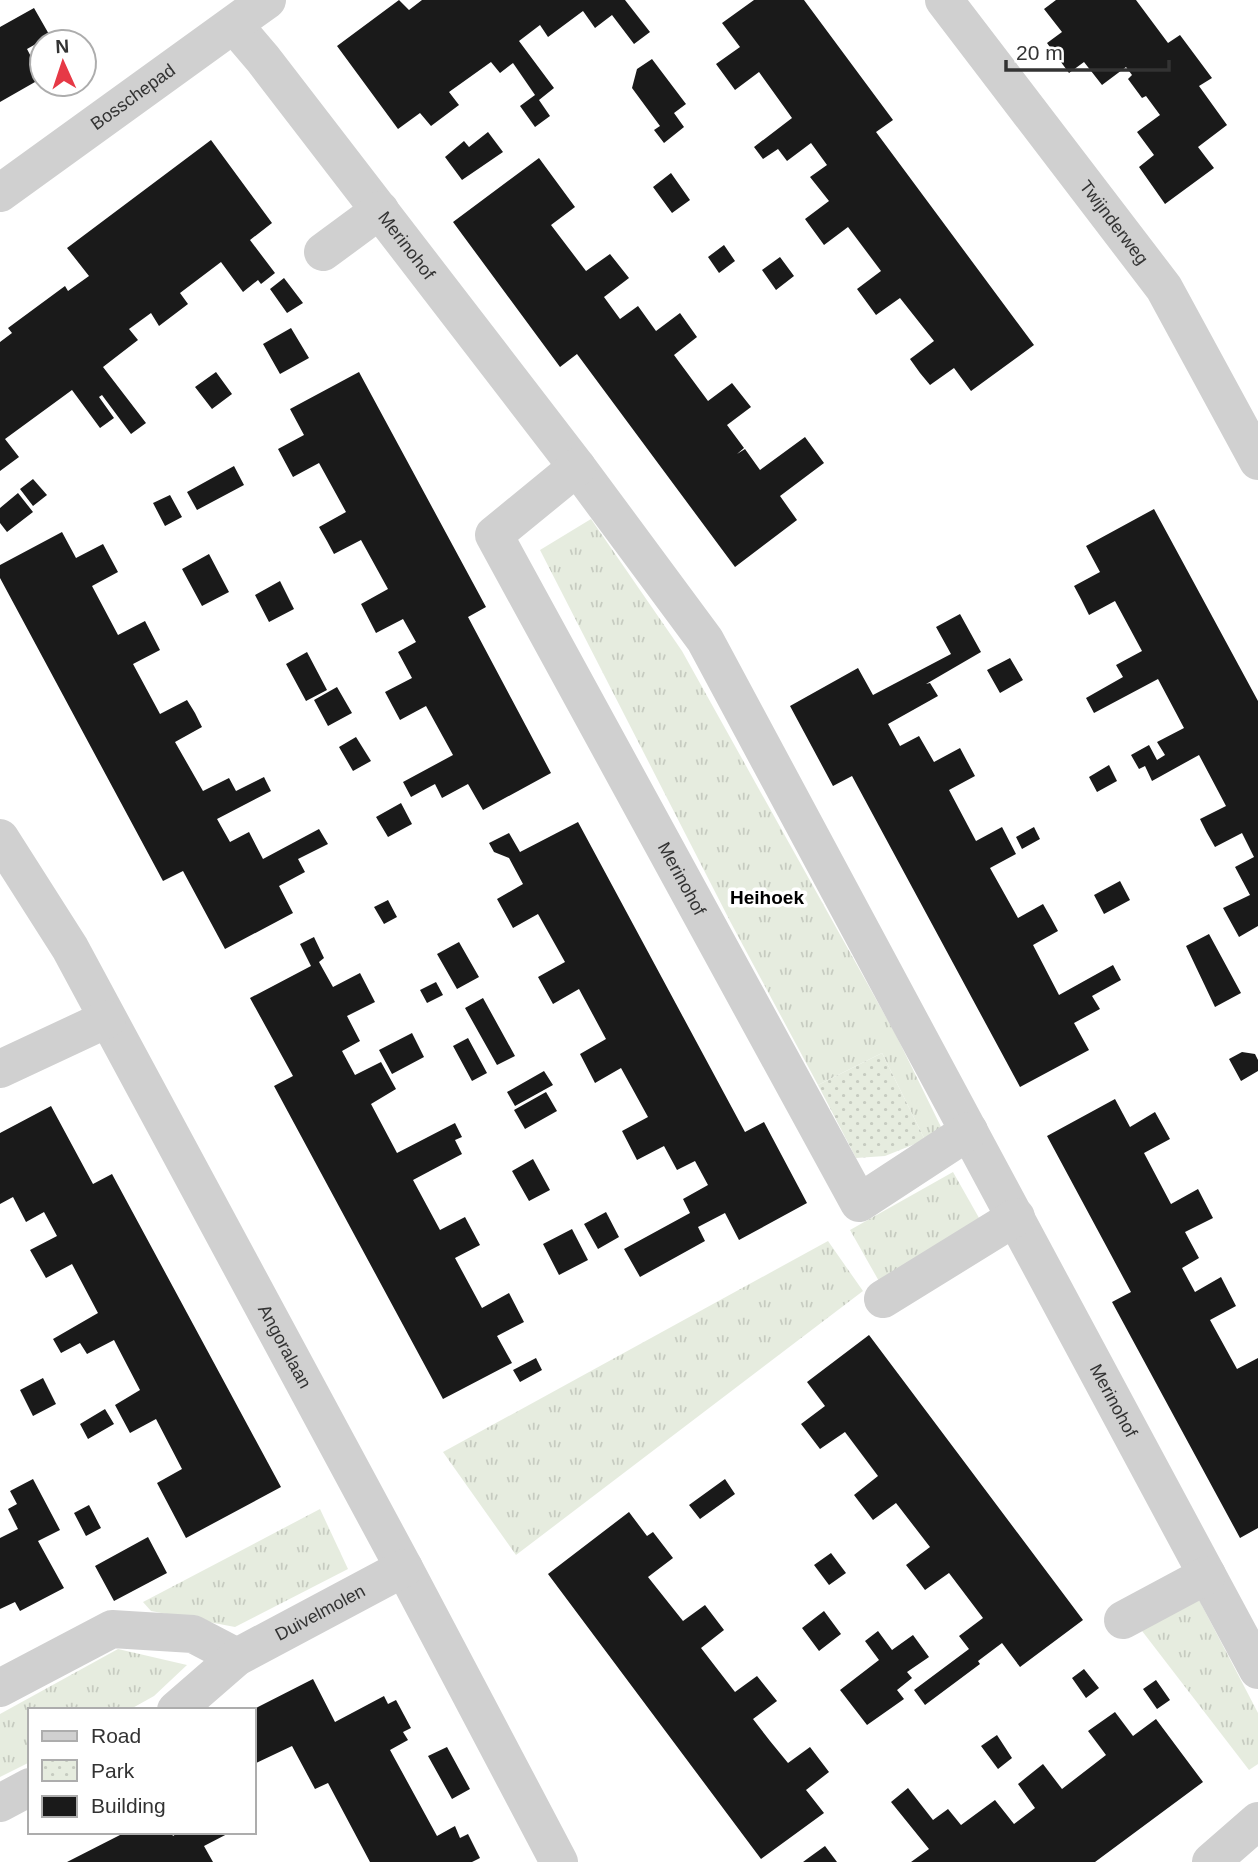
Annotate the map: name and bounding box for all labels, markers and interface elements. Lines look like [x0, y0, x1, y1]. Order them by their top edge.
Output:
north arrow [28, 28, 98, 98]
scale bar [1006, 28, 1169, 72]
text: N [55, 36, 70, 57]
text: 20 m [1016, 41, 1063, 64]
street label: Bosschepad [87, 60, 179, 134]
street label: Twijnderweg [1076, 177, 1152, 268]
street label: Merinohof [374, 208, 439, 284]
street label: Merinohof [654, 839, 710, 920]
district label: Heihoek [730, 887, 804, 908]
street label: Angoralaan [254, 1301, 315, 1392]
street label: Merinohof [1086, 1361, 1142, 1441]
street label: Duivelmolen [272, 1581, 369, 1645]
legend [28, 1708, 256, 1834]
text: Road [91, 1724, 141, 1747]
text: Park [91, 1759, 135, 1782]
text: Building [91, 1794, 166, 1817]

